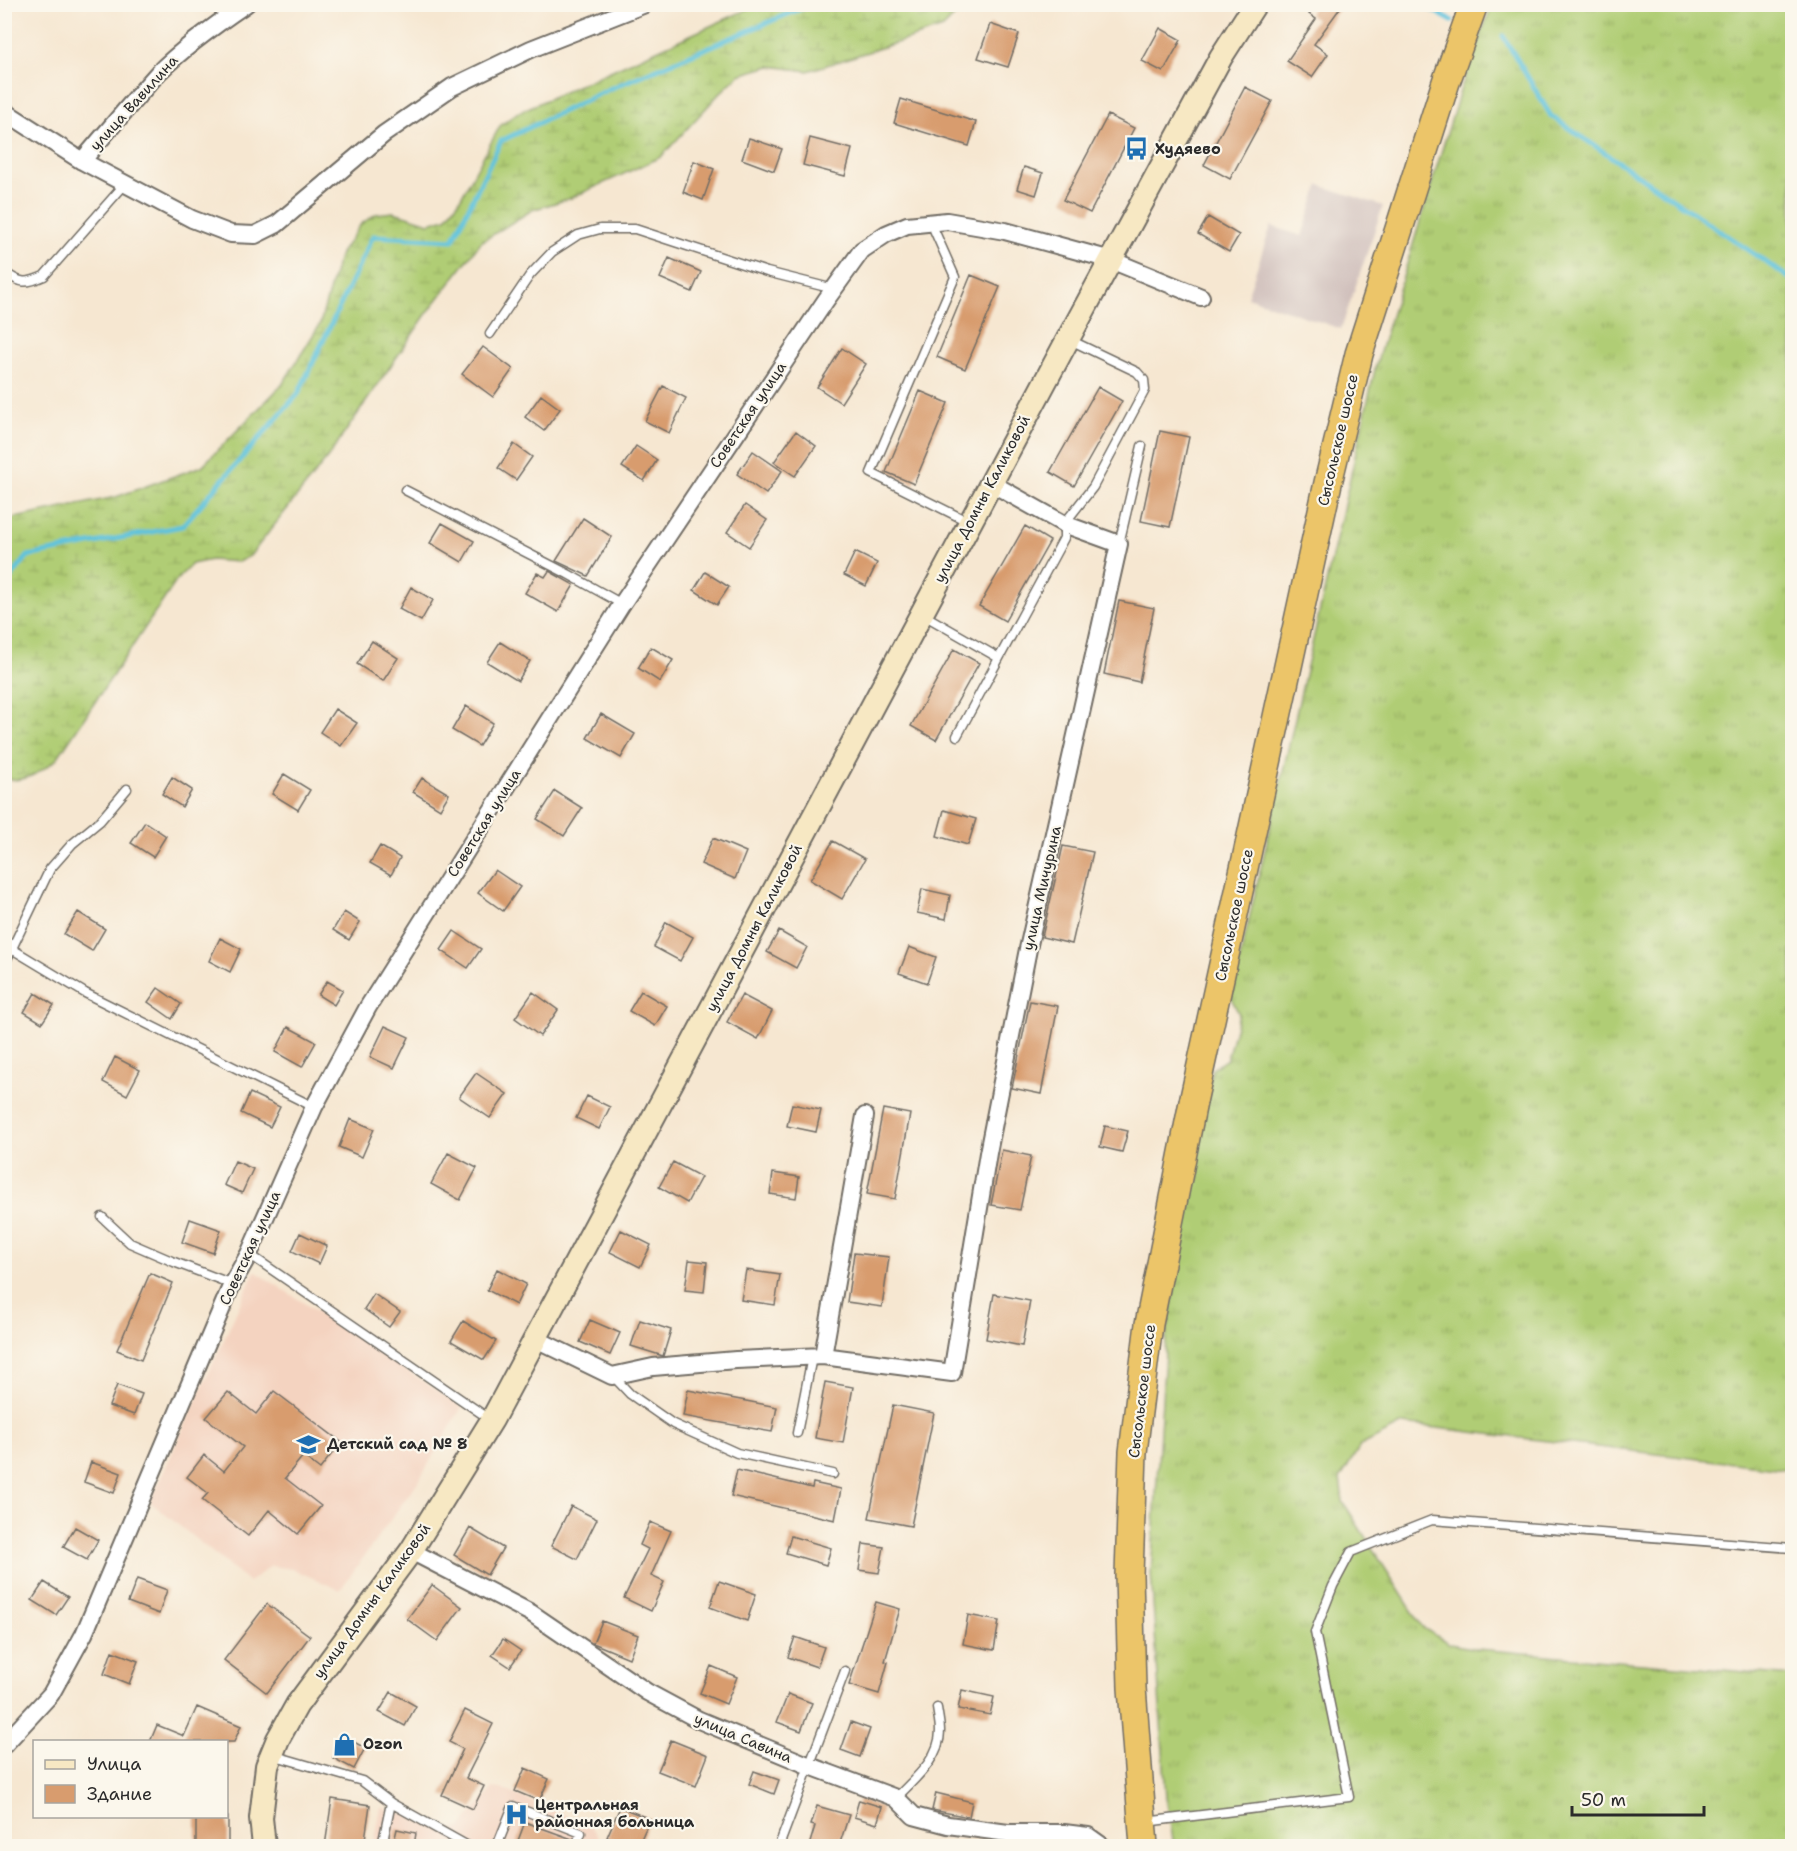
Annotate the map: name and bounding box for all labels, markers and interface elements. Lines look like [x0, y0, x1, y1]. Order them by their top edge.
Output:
street label: улица Вавилина [86, 50, 183, 155]
bus stop icon: Худяево [1124, 136, 1150, 162]
place label: Худяево [1155, 139, 1221, 159]
street label: Советская улица [705, 357, 791, 472]
street label: Сысольское шоссе [1313, 372, 1363, 508]
street label: улица Домны Каликовой [929, 411, 1035, 586]
street label: Советская улица [443, 765, 526, 881]
street label: улица Мичурина [1018, 823, 1066, 952]
street label: улица Домны Каликовой [701, 840, 807, 1015]
street label: Сысольское шоссе [1210, 847, 1258, 983]
street label: Советская улица [215, 1187, 286, 1308]
street label: Сысольское шоссе [1124, 1323, 1160, 1459]
school or university icon: Детский сад № 8 [296, 1431, 322, 1457]
place label: Детский сад № 8 [327, 1434, 468, 1454]
street label: улица Домны Каликовой [309, 1519, 435, 1683]
street label: улица Савина [691, 1708, 796, 1768]
shop icon: Ozon [332, 1731, 358, 1757]
place label: Ozon [363, 1734, 403, 1754]
legend [33, 1740, 228, 1818]
text: Улица [87, 1752, 141, 1776]
scale bar [1572, 1779, 1704, 1817]
text: Здание [87, 1782, 152, 1806]
text: 50 m [1581, 1788, 1626, 1812]
place label: Центральная районная больница [535, 1795, 695, 1832]
hospital icon: Центральная районная больница [504, 1801, 530, 1827]

